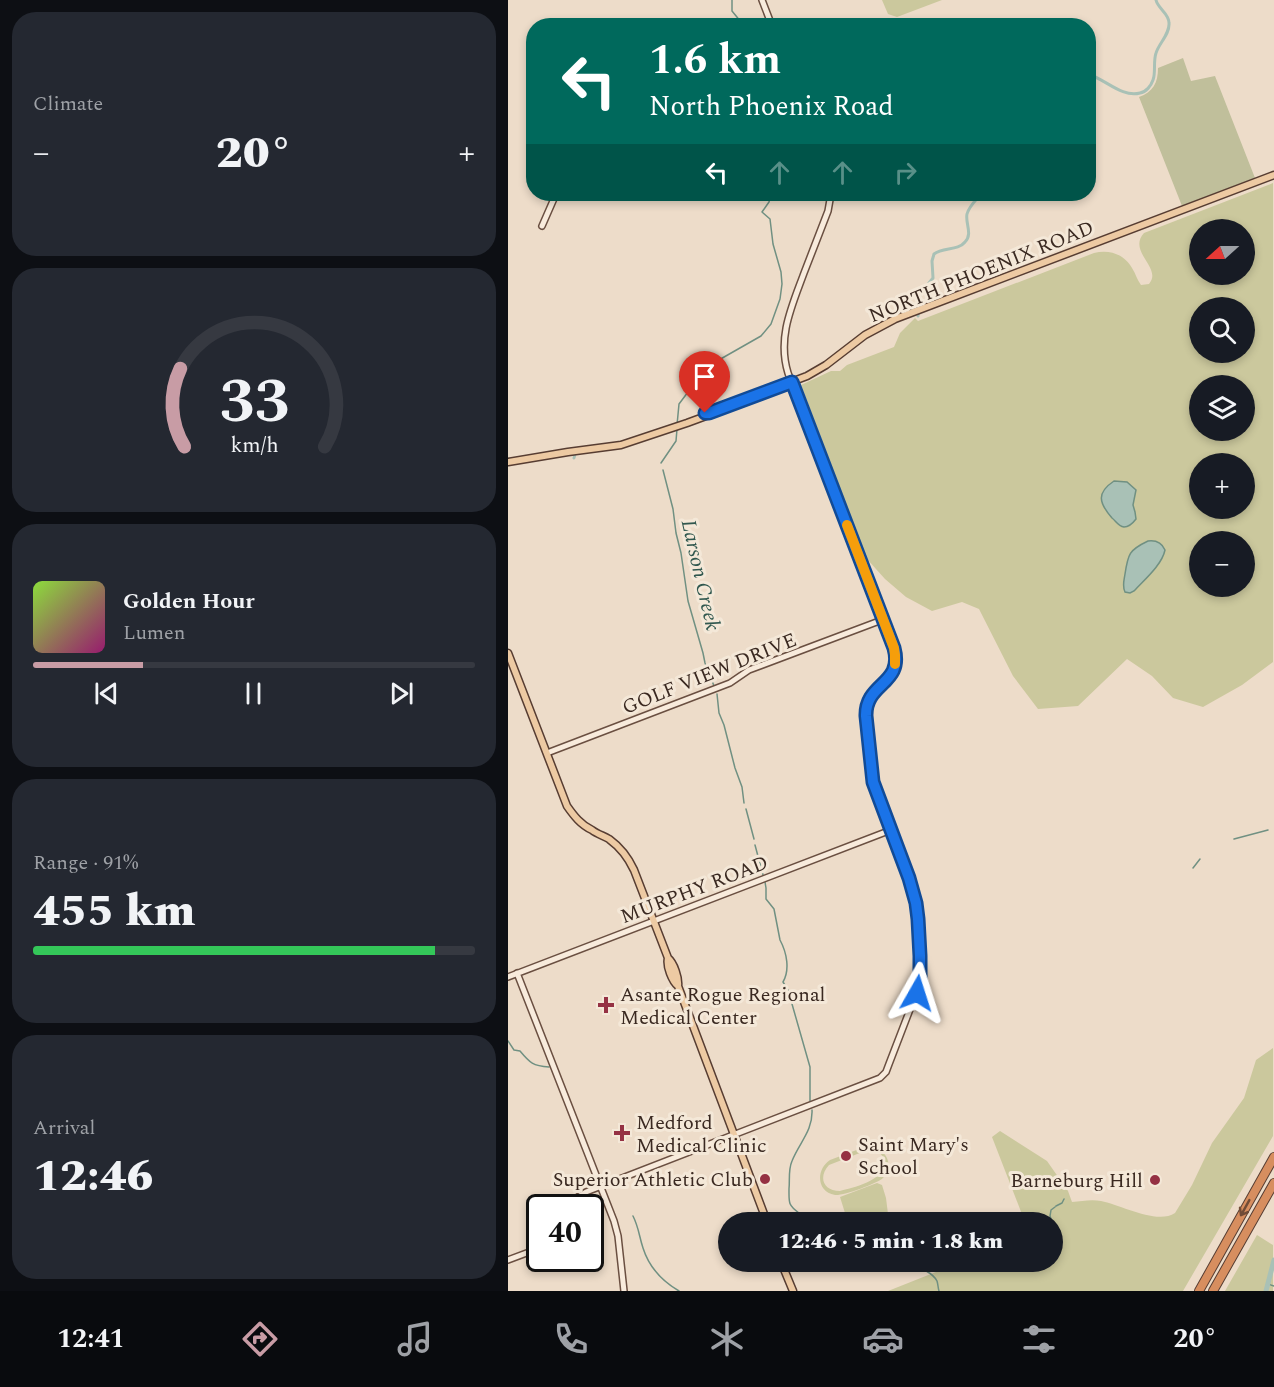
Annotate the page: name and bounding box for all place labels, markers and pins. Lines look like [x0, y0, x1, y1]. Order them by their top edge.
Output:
pin [679, 351, 730, 413]
place label: Asante Rogue Regional Medical Center [620, 980, 825, 1033]
marker: Asante Rogue Regional Medical Center [597, 996, 615, 1014]
place label: Medford Medical Clinic [636, 1108, 766, 1161]
marker: Medford Medical Clinic [613, 1124, 631, 1142]
place label: Saint Mary's School [858, 1130, 969, 1183]
marker: Saint Mary's School [839, 1149, 853, 1163]
place label: Superior Athletic Club [553, 1165, 753, 1195]
place label: Barneburg Hill [1010, 1166, 1143, 1196]
marker: Superior Athletic Club [758, 1172, 772, 1186]
marker: Barneburg Hill [1148, 1173, 1162, 1187]

